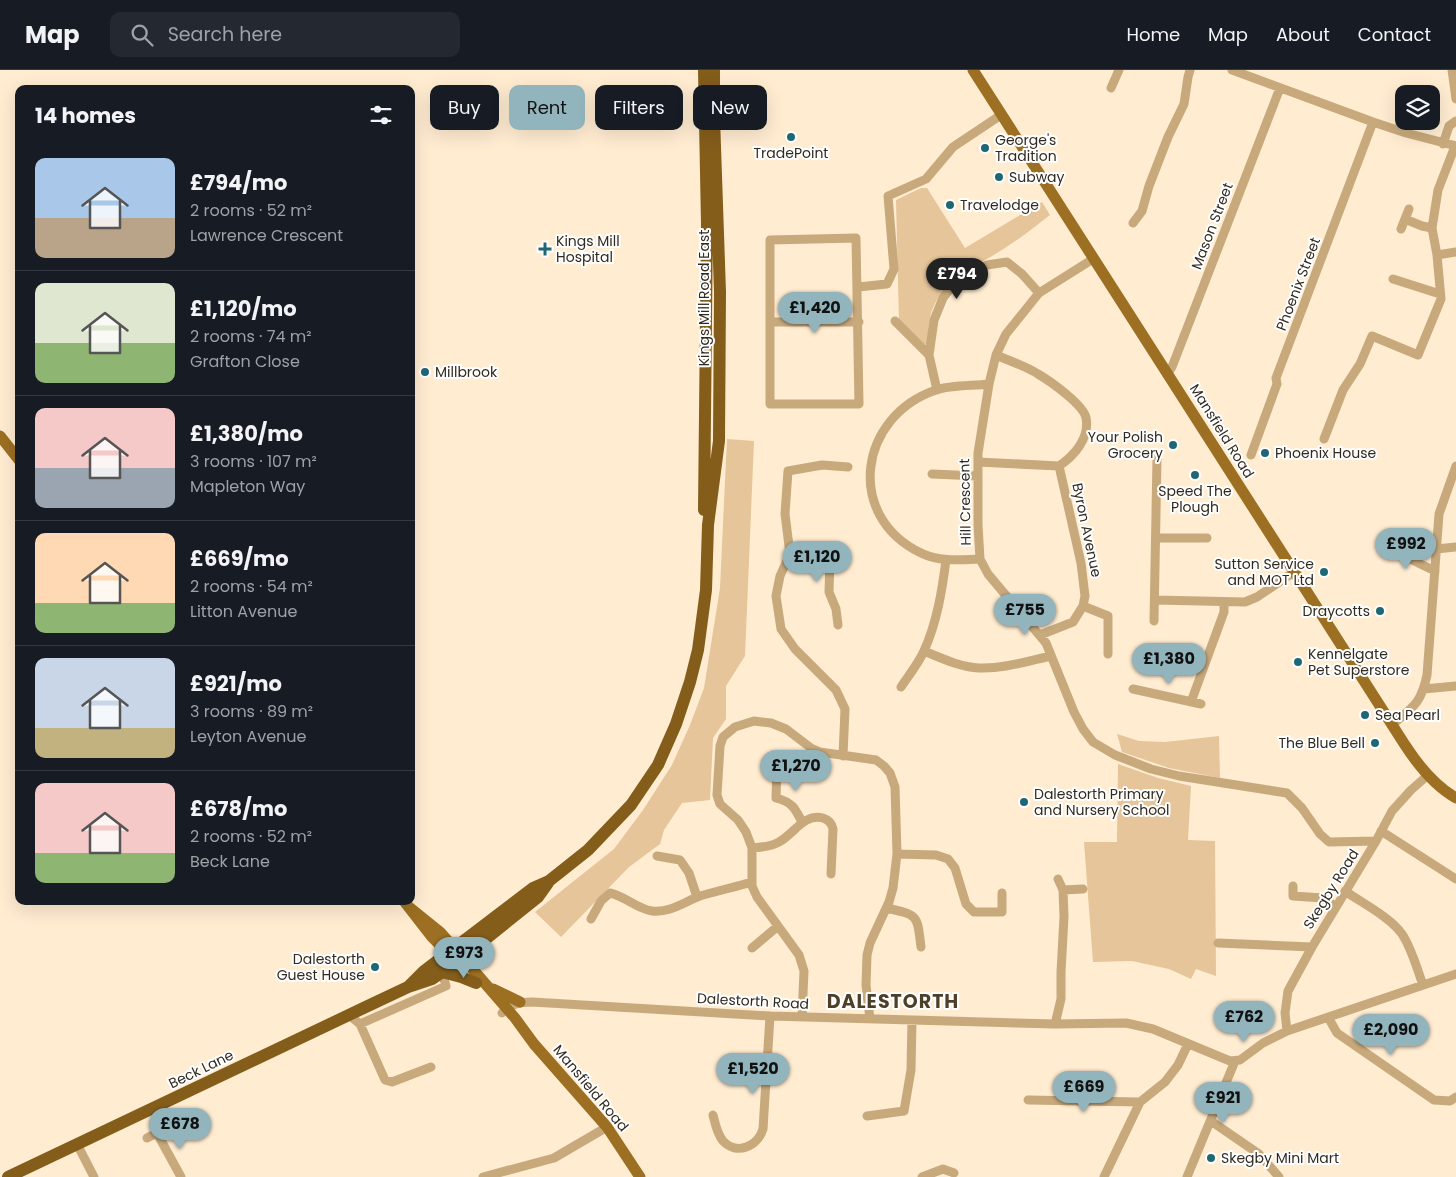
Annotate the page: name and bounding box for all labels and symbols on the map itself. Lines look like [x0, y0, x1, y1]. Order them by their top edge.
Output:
place label: George's Tradition [995, 130, 1057, 166]
marker: TradePoint [785, 131, 797, 143]
marker: George's Tradition [979, 142, 991, 154]
place label: TradePoint [754, 143, 828, 163]
place label: Subway [1009, 167, 1065, 187]
marker: Subway [993, 171, 1005, 183]
street label: Mason Street [1186, 180, 1238, 272]
place label: Travelodge [960, 195, 1039, 215]
marker: Travelodge [944, 199, 956, 211]
street label: Kings Mill Road East [694, 230, 714, 366]
place label: Kings Mill Hospital [556, 231, 620, 267]
street label: Phoenix Street [1271, 234, 1325, 334]
marker: Kings Mill Hospital [538, 242, 552, 256]
pin: £794 [927, 258, 987, 300]
pin: £1,420 [774, 292, 856, 334]
place label: Millbrook [435, 362, 498, 382]
marker: Millbrook [419, 366, 431, 378]
street label: Mansfield Road [1185, 380, 1259, 482]
place label: Your Polish Grocery [1088, 427, 1163, 463]
marker: Your Polish Grocery [1167, 439, 1179, 451]
place label: Phoenix House [1275, 443, 1376, 463]
marker: Phoenix House [1259, 447, 1271, 459]
street label: Hill Crescent [954, 458, 976, 546]
marker: Speed The Plough [1189, 469, 1201, 481]
street label: Byron Avenue [1067, 481, 1107, 579]
place label: Speed The Plough [1158, 481, 1232, 517]
pin: £992 [1376, 528, 1436, 570]
pin: £1,120 [776, 540, 858, 583]
place label: Sutton Service and MOT Ltd [1214, 554, 1314, 590]
marker: Sutton Service and MOT Ltd [1318, 566, 1330, 578]
pin: £755 [995, 594, 1055, 636]
place label: Draycotts [1303, 601, 1370, 621]
marker: Draycotts [1374, 605, 1386, 617]
pin: £1,380 [1128, 642, 1210, 685]
place label: Kennelgate Pet Superstore [1308, 644, 1410, 680]
marker: Kennelgate Pet Superstore [1292, 656, 1304, 668]
place label: Sea Pearl [1375, 705, 1440, 725]
marker: Sea Pearl [1359, 709, 1371, 721]
place label: The Blue Bell [1278, 733, 1365, 753]
marker: The Blue Bell [1369, 737, 1381, 749]
pin: £1,270 [755, 750, 837, 792]
place label: Dalestorth Primary and Nursery School [1034, 784, 1170, 820]
marker: Dalestorth Primary and Nursery School [1018, 796, 1030, 808]
street label: Skegby Road [1298, 845, 1364, 933]
pin: £973 [434, 936, 494, 979]
place label: Dalestorth Guest House [277, 949, 365, 985]
marker: Dalestorth Guest House [369, 961, 381, 973]
street label: Dalestorth Road [696, 988, 810, 1014]
district label: DALESTORTH [827, 988, 959, 1015]
pin: £762 [1214, 1000, 1274, 1043]
pin: £2,090 [1350, 1014, 1432, 1056]
street label: Mansfield Road [549, 1040, 633, 1136]
street label: Beck Lane [165, 1045, 237, 1093]
pin: £1,520 [712, 1052, 794, 1095]
pin: £669 [1054, 1070, 1114, 1113]
pin: £921 [1193, 1082, 1253, 1124]
pin: £678 [150, 1108, 210, 1150]
place label: Skegby Mini Mart [1221, 1148, 1339, 1168]
marker: Skegby Mini Mart [1205, 1152, 1217, 1164]

